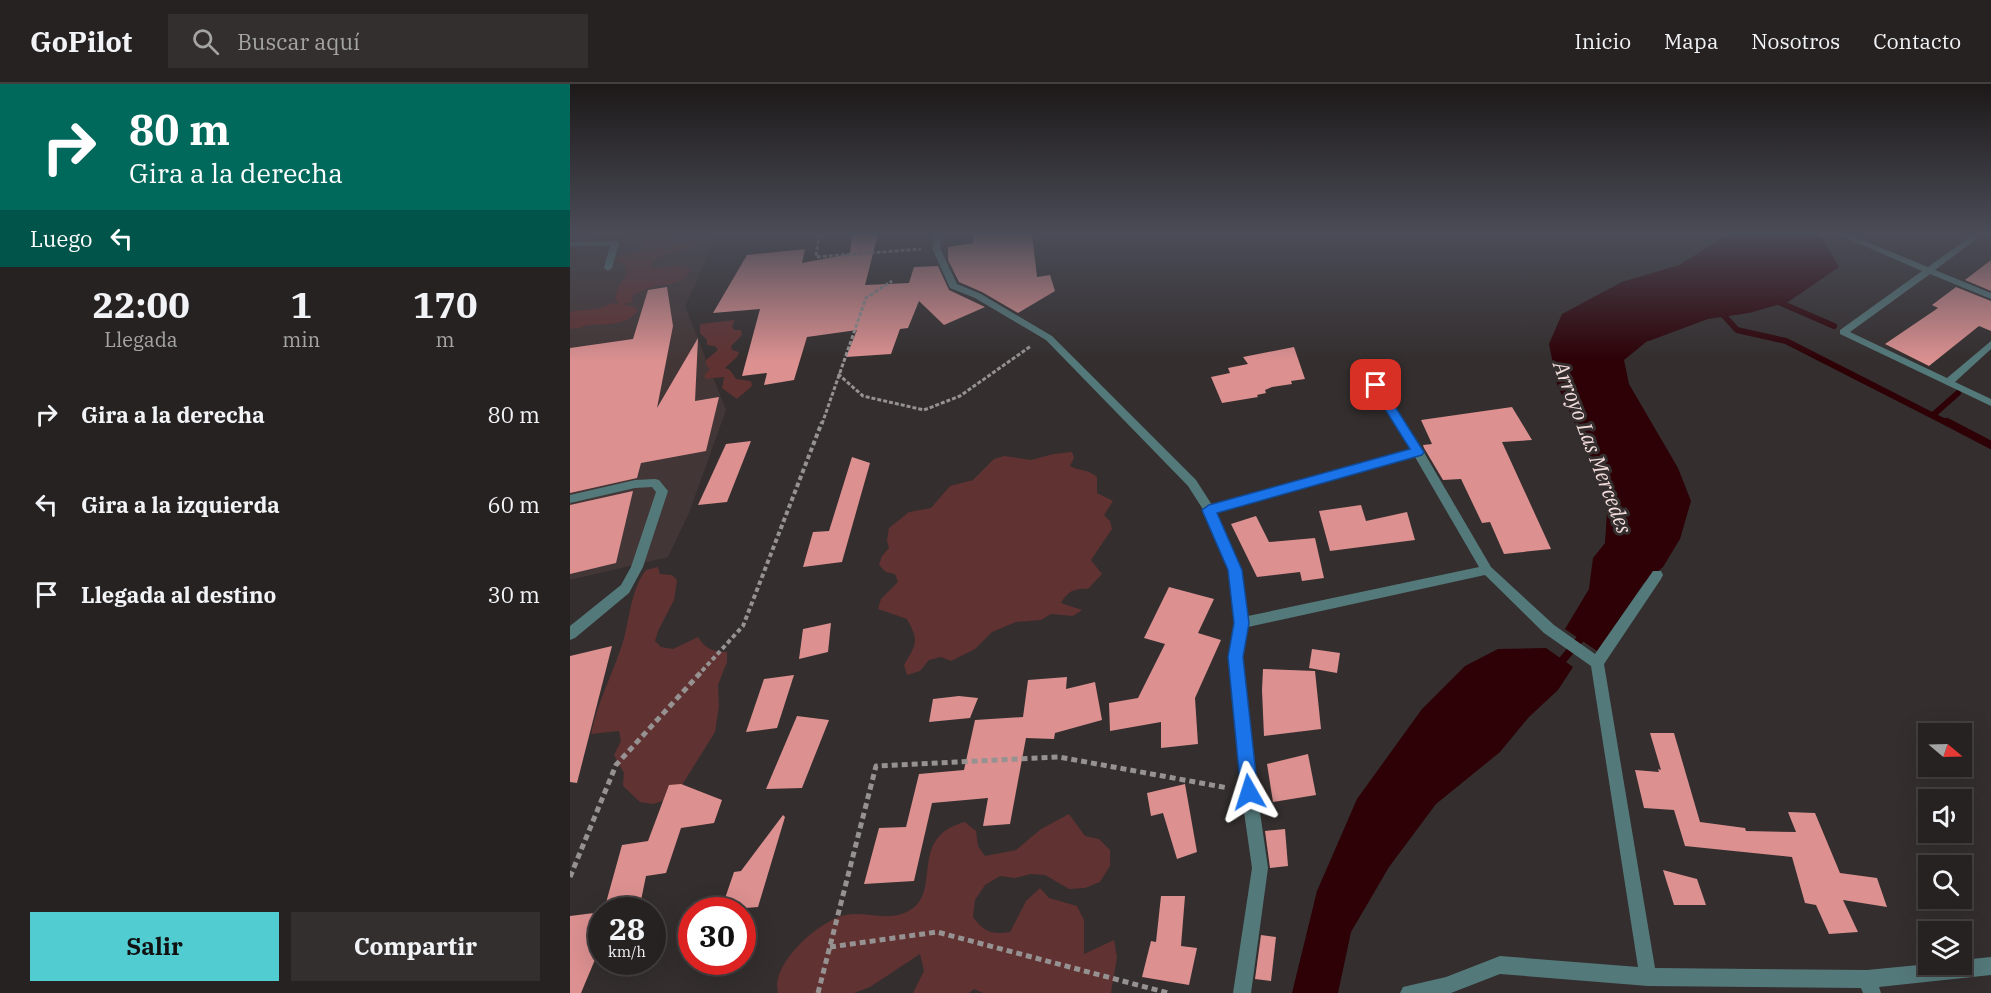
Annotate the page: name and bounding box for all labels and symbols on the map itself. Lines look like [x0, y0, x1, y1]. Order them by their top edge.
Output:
water label: Arroyo Las Mercedes [1546, 355, 1639, 538]
pin [1350, 359, 1401, 410]
north arrow [1918, 723, 1972, 777]
position arrow [1217, 760, 1281, 824]
speed limit sign: 30 [678, 897, 756, 975]

